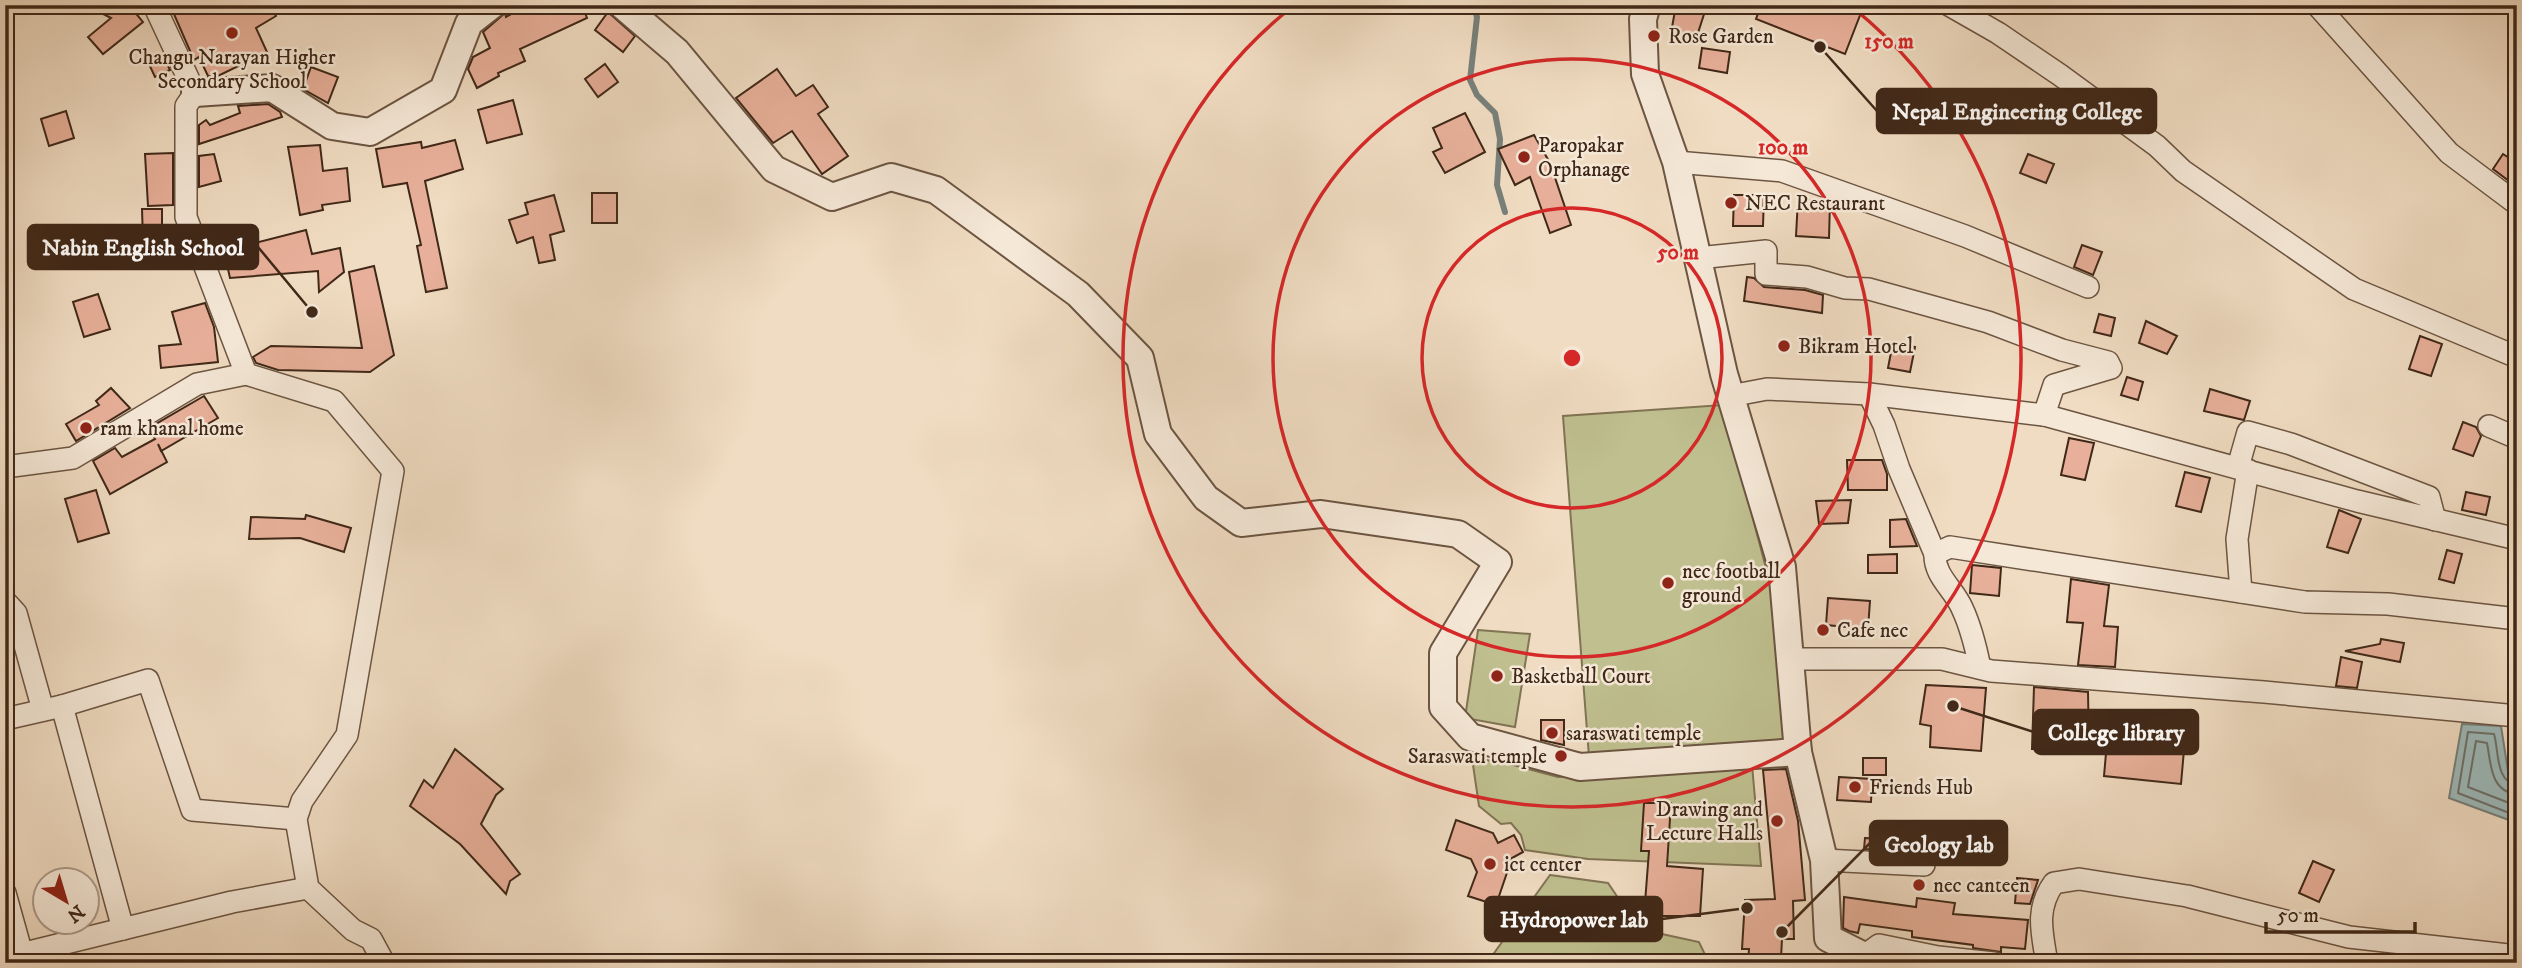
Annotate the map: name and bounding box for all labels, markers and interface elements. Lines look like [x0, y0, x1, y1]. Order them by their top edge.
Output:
place label: Rose Garden [1668, 24, 1774, 50]
marker: Changu Narayan Higher Secondary School [224, 25, 240, 41]
marker: Rose Garden [1646, 28, 1662, 44]
text: 150 m [1864, 29, 1914, 55]
place label: Changu Narayan Higher Secondary School [128, 45, 336, 95]
callout: Nepal Engineering College [1877, 89, 2156, 133]
text: Nepal Engineering College [1892, 98, 2143, 127]
place label: Paropakar Orphanage [1538, 133, 1630, 183]
text: 100 m [1758, 135, 1808, 161]
marker: Paropakar Orphanage [1516, 149, 1532, 165]
place label: NEC Restaurant [1745, 191, 1886, 217]
marker: NEC Restaurant [1723, 195, 1739, 211]
callout: Nabin English School [28, 225, 258, 269]
text: Nabin English School [42, 234, 245, 263]
text: 50 m [1656, 240, 1699, 266]
place label: Bikram Hotel [1798, 334, 1914, 360]
marker: Bikram Hotel [1776, 338, 1792, 354]
centre of rings [1560, 346, 1584, 370]
place label: ram khanal home [100, 416, 244, 442]
marker: ram khanal home [78, 420, 94, 436]
place label: nec football ground [1682, 559, 1781, 609]
marker: nec football ground [1660, 575, 1676, 591]
place label: Cafe nec [1837, 618, 1908, 644]
marker: Cafe nec [1815, 622, 1831, 638]
place label: Basketball Court [1511, 664, 1651, 690]
marker: Basketball Court [1489, 668, 1505, 684]
callout: College library [2034, 710, 2198, 754]
text: College library [2048, 719, 2185, 748]
place label: saraswati temple [1566, 721, 1702, 747]
marker: saraswati temple [1544, 725, 1560, 741]
place label: Saraswati temple [1408, 744, 1547, 770]
marker: Saraswati temple [1553, 748, 1569, 764]
place label: Friends Hub [1869, 775, 1973, 801]
marker: Friends Hub [1847, 779, 1863, 795]
place label: Drawing and Lecture Halls [1646, 797, 1764, 847]
marker: Drawing and Lecture Halls [1769, 813, 1785, 829]
callout: Geology lab [1870, 821, 2007, 865]
text: Geology lab [1884, 831, 1994, 860]
place label: ict center [1504, 852, 1582, 878]
marker: ict center [1482, 856, 1498, 872]
north arrow [32, 866, 102, 936]
place label: nec canteen [1933, 873, 2030, 899]
marker: nec canteen [1911, 877, 1927, 893]
scale bar [2266, 891, 2415, 935]
callout: Hydropower lab [1485, 897, 1662, 941]
text: N [62, 899, 89, 927]
text: 50 m [2277, 903, 2319, 929]
text: Hydropower lab [1500, 906, 1649, 935]

